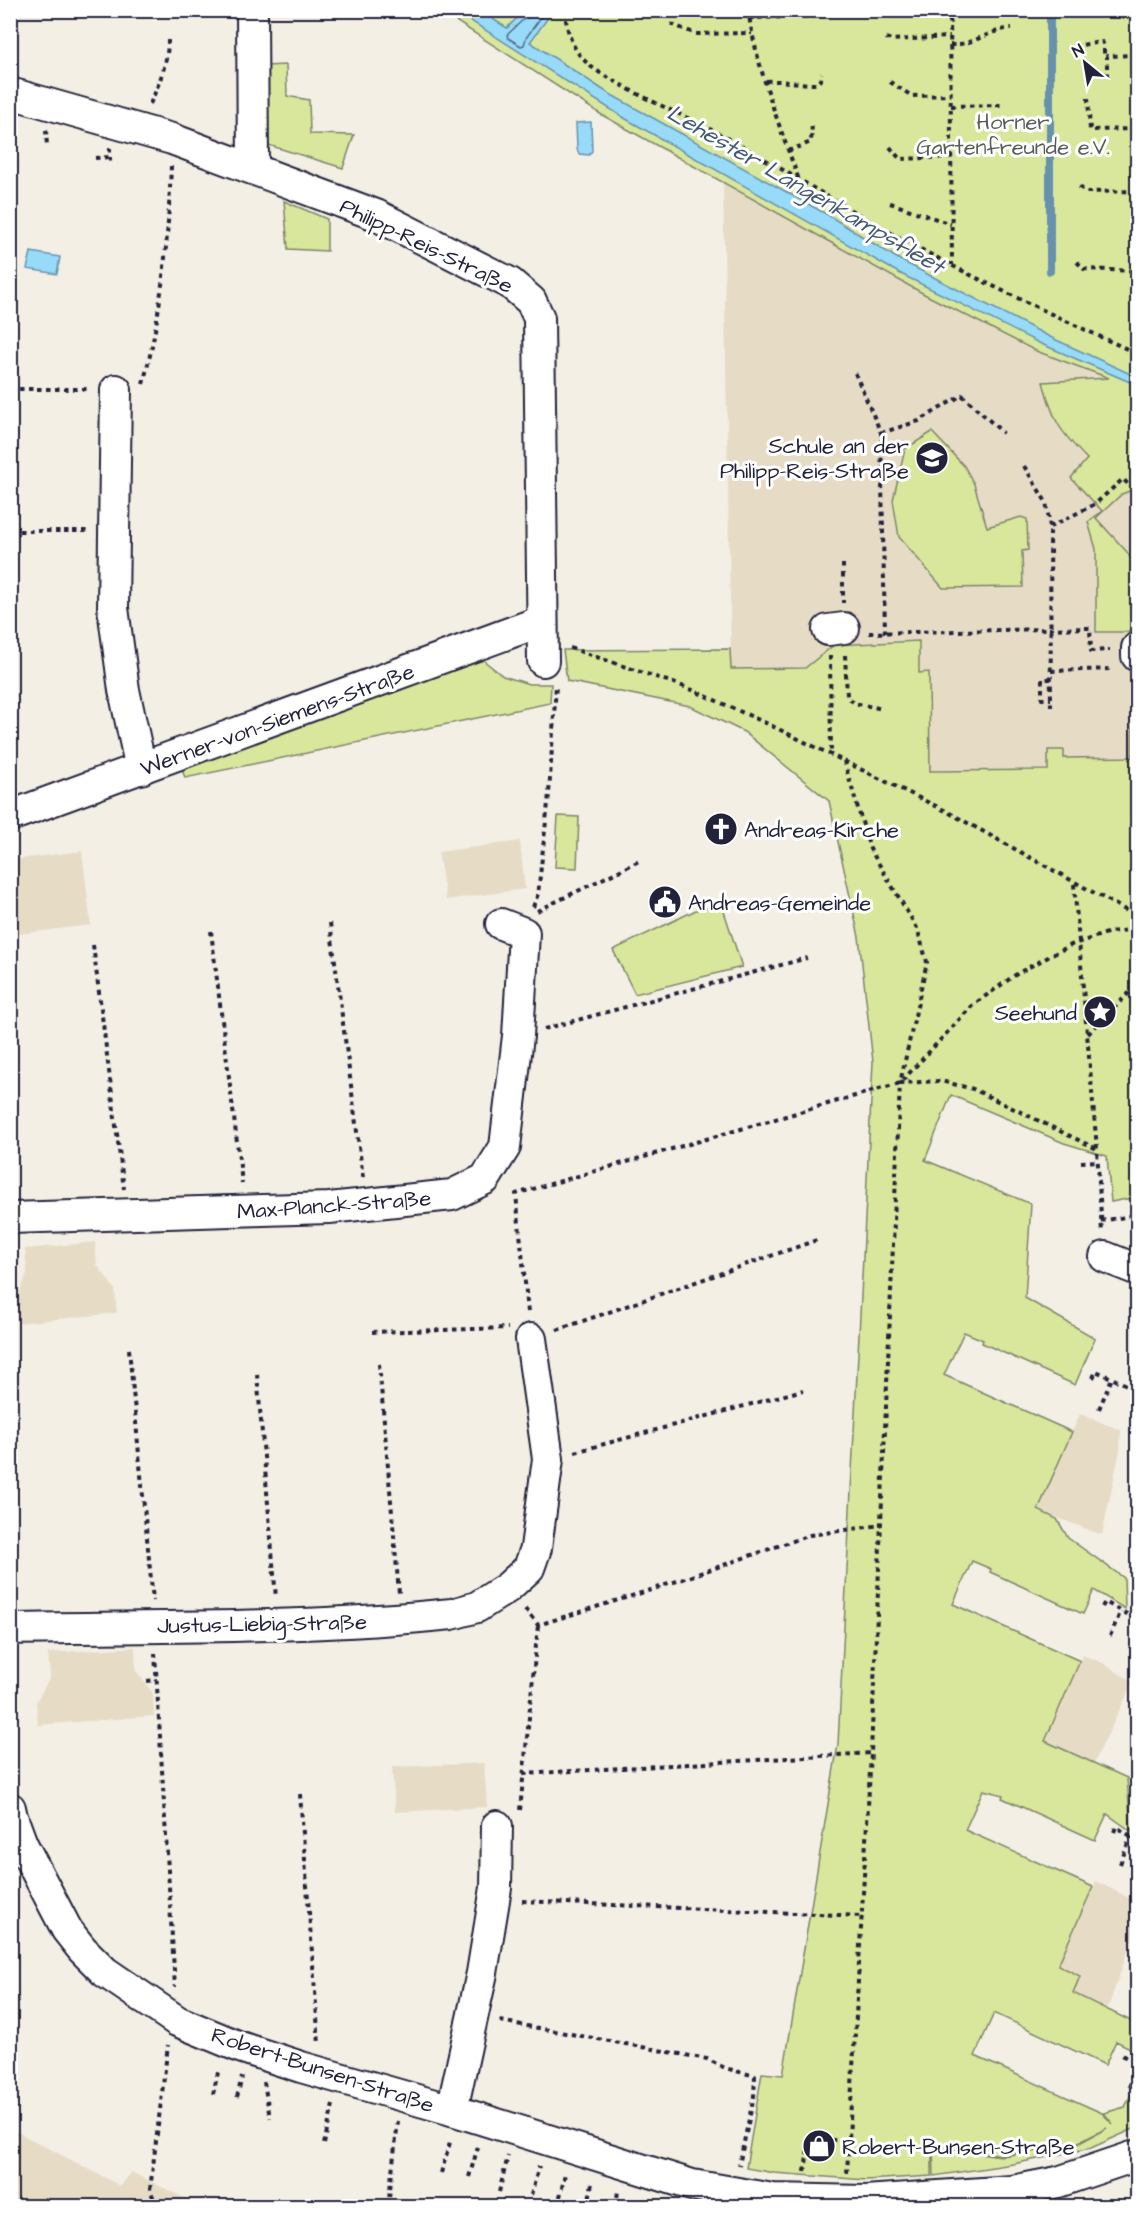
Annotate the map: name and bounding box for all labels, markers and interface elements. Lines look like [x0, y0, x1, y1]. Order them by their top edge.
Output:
north arrow [1055, 33, 1115, 93]
text: N [1068, 39, 1088, 63]
water label: Lehester Langenkampsfleet [660, 96, 952, 285]
park label: Horner Gartenfreunde e.V. [916, 107, 1110, 163]
street label: Philipp-Reis-Straße [335, 191, 518, 302]
place label: Schule an der Philipp-Reis-Straße [720, 431, 909, 487]
school or university icon: Schule an der Philipp-Reis-Straße [914, 440, 950, 476]
street label: Werner-von-Siemens-Straße [136, 656, 419, 784]
church icon: Andreas-Kirche [703, 811, 739, 847]
place label: Andreas-Kirche [744, 815, 899, 846]
public building icon: Andreas-Gemeinde [647, 884, 683, 920]
place label: Andreas-Gemeinde [688, 888, 871, 919]
place icon: Seehund [1082, 994, 1118, 1030]
place label: Seehund [995, 998, 1077, 1029]
street label: Max-Planck-Straße [236, 1183, 432, 1228]
street label: Justus-Liebig-Straße [157, 1607, 367, 1643]
street label: Robert-Bunsen-Straße [207, 2020, 438, 2121]
shop icon: Robert-Bunsen-Straße [801, 2128, 837, 2164]
place label: Robert-Bunsen-Straße [842, 2132, 1075, 2163]

